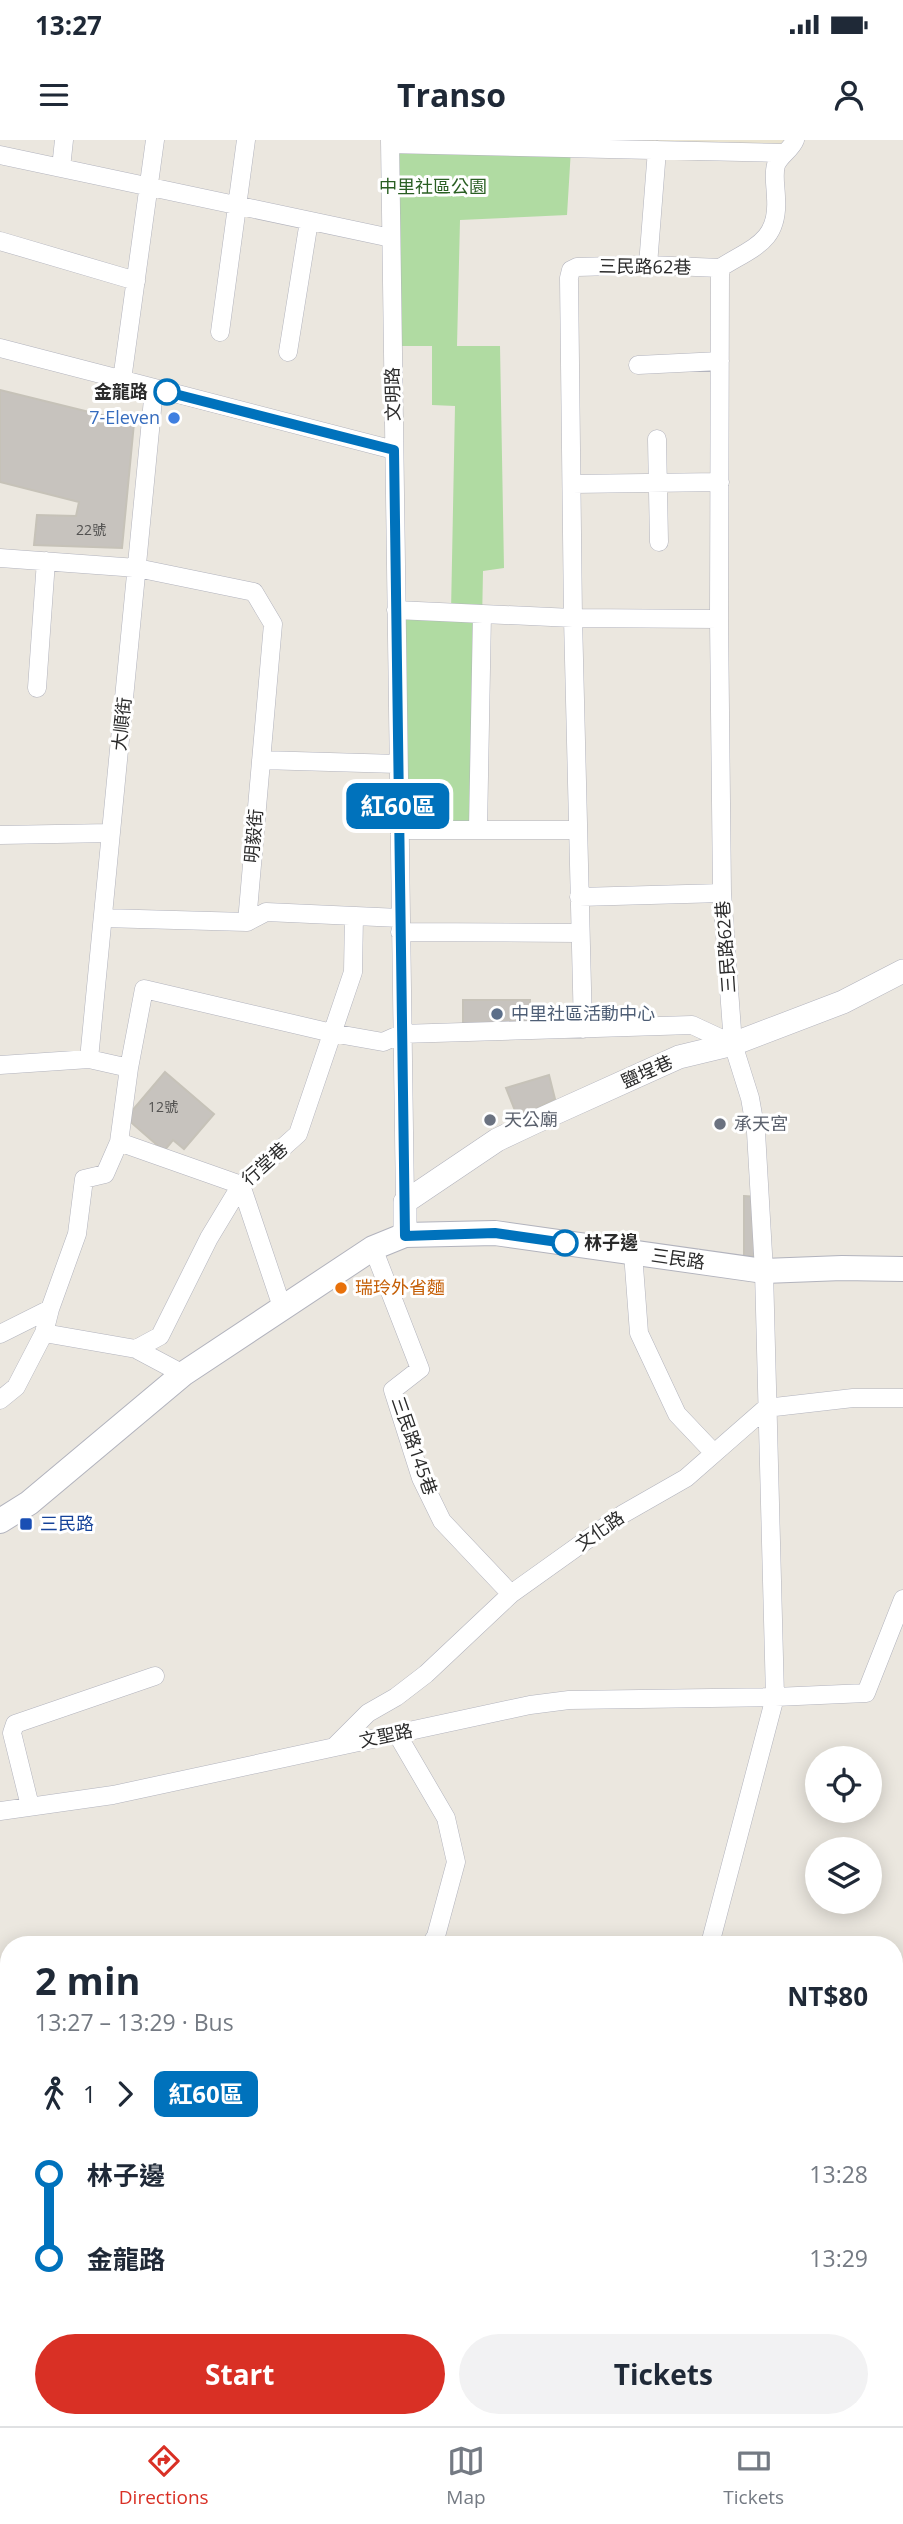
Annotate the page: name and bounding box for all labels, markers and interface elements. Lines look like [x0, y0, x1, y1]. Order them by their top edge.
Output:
text: 13:27 [35, 7, 102, 43]
text: Transo [397, 73, 506, 116]
icon: menu [35, 76, 73, 114]
icon: person [830, 76, 868, 114]
park label: 中里社區公園 [379, 174, 487, 198]
street label: 三民路62巷 [599, 253, 692, 279]
street label: 文明路 [380, 367, 404, 421]
place label: 金龍路 [94, 379, 148, 403]
marker: 金龍路 [154, 379, 180, 405]
place label: 7-Eleven [89, 405, 160, 429]
marker: 7-Eleven [166, 410, 182, 426]
house number: 22號 [76, 520, 106, 539]
street label: 大順街 [106, 696, 136, 752]
line badge: 紅60區 [349, 783, 447, 829]
text: 紅60區 [360, 789, 436, 822]
street label: 明毅街 [239, 808, 267, 864]
street label: 三民路62巷 [710, 900, 740, 994]
place label: 中里社區活動中心 [511, 1001, 655, 1025]
marker: 中里社區活動中心 [489, 1006, 505, 1022]
street label: 鹽埕巷 [617, 1049, 676, 1093]
house number: 12號 [148, 1097, 178, 1116]
place label: 天公廟 [504, 1107, 558, 1131]
place label: 承天宮 [734, 1111, 788, 1135]
marker: 天公廟 [482, 1112, 498, 1128]
marker: 承天宮 [712, 1116, 728, 1132]
street label: 行堂巷 [236, 1136, 292, 1190]
marker: 林子邊 [552, 1230, 578, 1256]
place label: 林子邊 [584, 1230, 638, 1254]
street label: 三民路 [650, 1242, 707, 1274]
place label: 瑞玲外省麵 [355, 1275, 445, 1299]
marker: 瑞玲外省麵 [333, 1280, 349, 1296]
street label: 三民路145巷 [387, 1393, 443, 1498]
street label: 文化路 [570, 1505, 628, 1555]
place label: 三民路 [40, 1511, 94, 1535]
marker: 三民路 [18, 1516, 34, 1532]
street label: 文聖路 [357, 1718, 415, 1752]
map controls [805, 1746, 882, 1914]
button: locate [805, 1746, 882, 1823]
button: layers [805, 1837, 882, 1914]
text: 2 min [35, 1954, 140, 2006]
text: NT$80 [787, 1978, 868, 2014]
text: 13:27 – 13:29 · Bus [35, 2006, 234, 2038]
icon: walk [35, 2075, 73, 2113]
icon: forward [106, 2075, 144, 2113]
text: 紅60區 [168, 2077, 244, 2110]
text: 1 [83, 2078, 96, 2110]
text: 林子邊 [87, 2157, 165, 2193]
text: 13:28 [809, 2158, 868, 2190]
text: 金龍路 [87, 2241, 165, 2277]
text: 13:29 [809, 2242, 868, 2274]
button: Start [35, 2334, 445, 2414]
button: Tickets [459, 2334, 868, 2414]
tab: Directions [119, 2442, 209, 2510]
tab: Map [446, 2442, 486, 2510]
tab: Tickets [723, 2442, 784, 2510]

